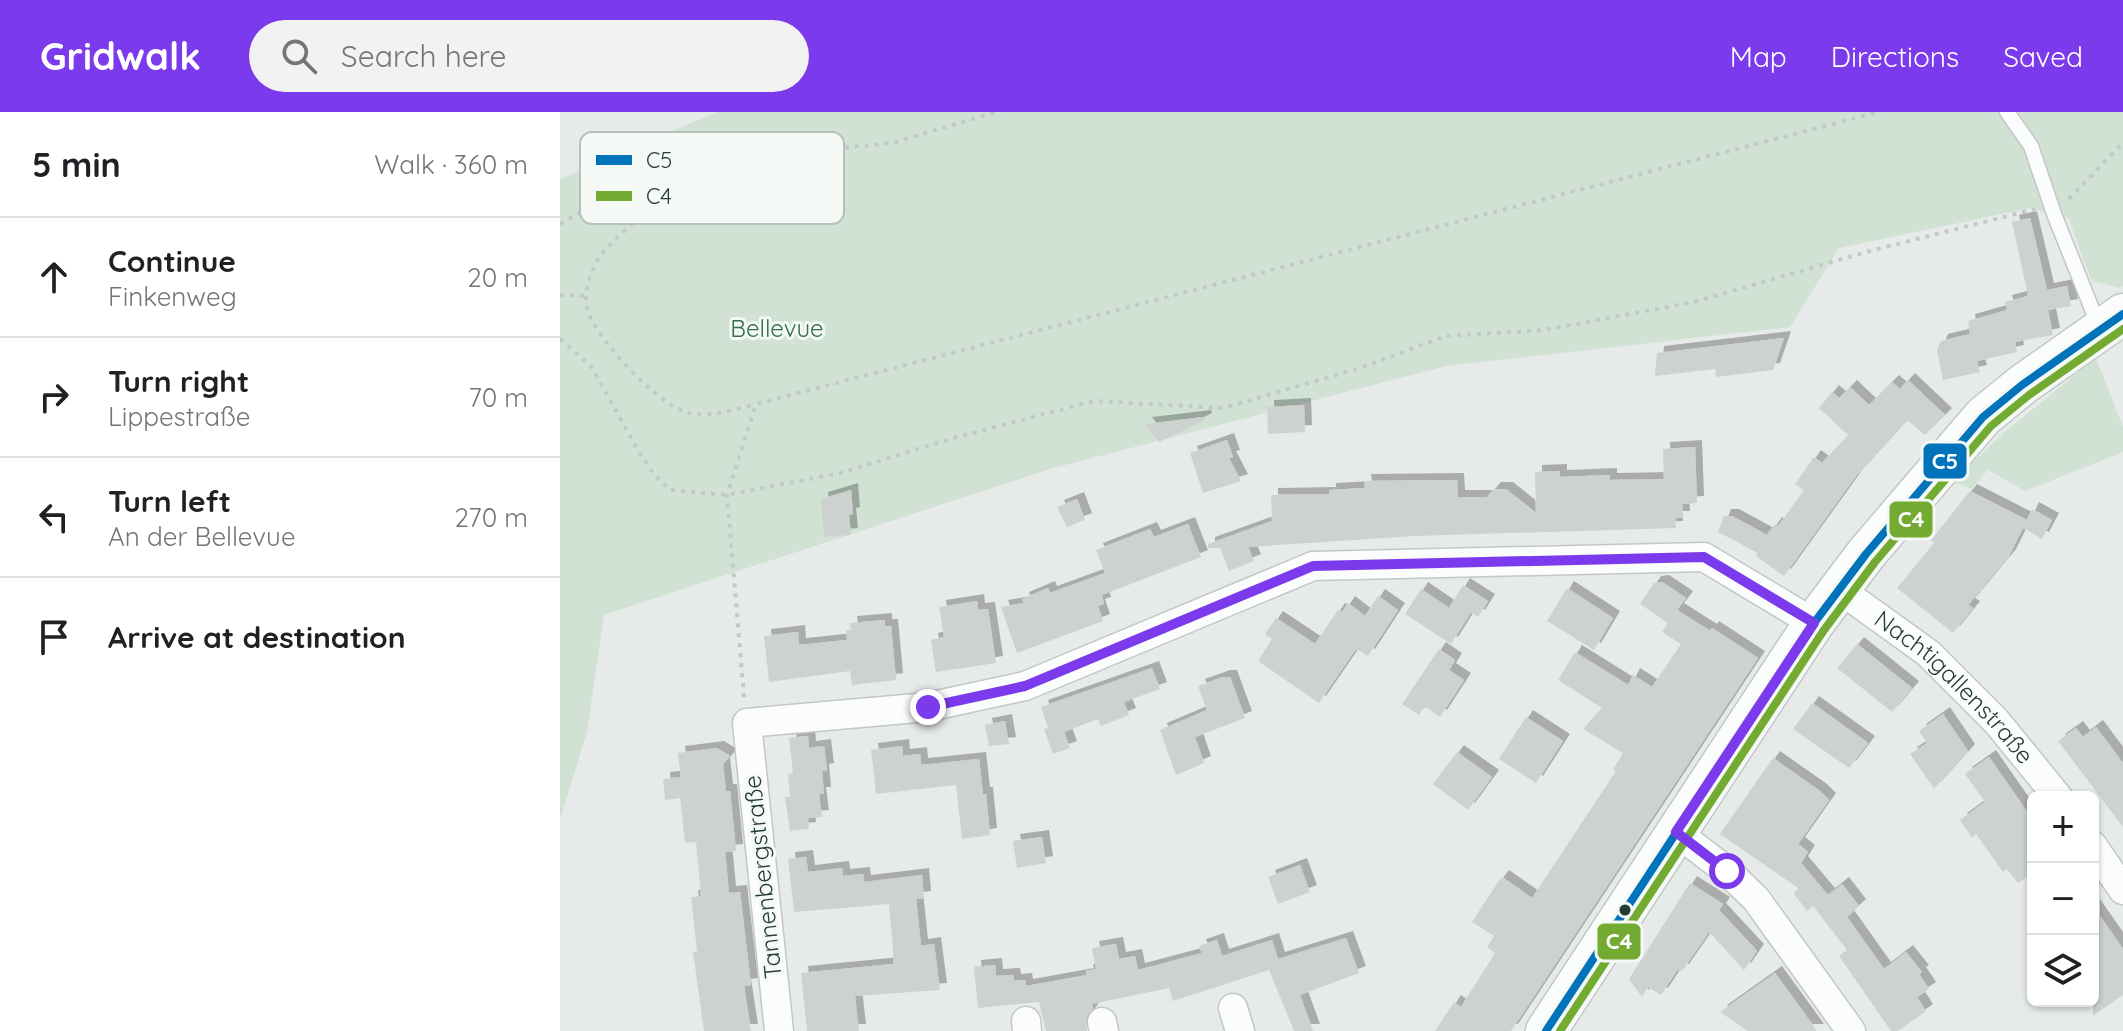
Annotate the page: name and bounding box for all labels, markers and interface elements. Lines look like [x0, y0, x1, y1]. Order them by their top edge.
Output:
search box [249, 20, 809, 92]
text: Gridwalk [40, 32, 201, 80]
icon: search [277, 34, 321, 78]
text: Search here [341, 37, 506, 75]
text: Map [1730, 39, 1787, 74]
text: Directions [1831, 39, 1959, 74]
text: Saved [2003, 39, 2083, 74]
legend [580, 132, 844, 224]
text: 5 min [32, 143, 121, 186]
text: C5 [646, 146, 672, 174]
text: Walk · 360 m [374, 148, 528, 181]
text: C4 [646, 182, 672, 210]
text: Continue [108, 242, 236, 280]
icon: ahead [32, 255, 76, 299]
text: 20 m [467, 261, 528, 294]
text: Finkenweg [108, 280, 237, 313]
park label: Bellevue [730, 313, 824, 343]
text: Turn right [108, 362, 249, 400]
icon: right [32, 375, 76, 419]
text: 70 m [468, 381, 528, 414]
text: Lippestraße [108, 400, 251, 433]
line badge: C5 [1922, 442, 1968, 480]
text: C5 [1932, 447, 1958, 475]
text: Turn left [108, 482, 231, 520]
icon: left [32, 495, 76, 539]
line badge: C4 [1888, 500, 1934, 539]
text: 270 m [454, 501, 528, 534]
text: C4 [1898, 505, 1924, 533]
text: An der Bellevue [108, 520, 296, 553]
street label: Nachtigallenstraße [1869, 603, 2041, 770]
icon: arrive [32, 615, 76, 659]
text: Arrive at destination [108, 618, 406, 656]
route end [910, 689, 946, 725]
street label: Tannenbergstraße [736, 774, 788, 980]
map controls [2027, 791, 2099, 1007]
button: + [2027, 791, 2099, 863]
route start [1709, 853, 1745, 889]
button: − [2027, 863, 2099, 935]
unlabelled marker [1617, 902, 1633, 918]
line badge: C4 [1596, 922, 1642, 961]
text: C4 [1606, 927, 1632, 955]
button: layers [2027, 935, 2099, 1007]

